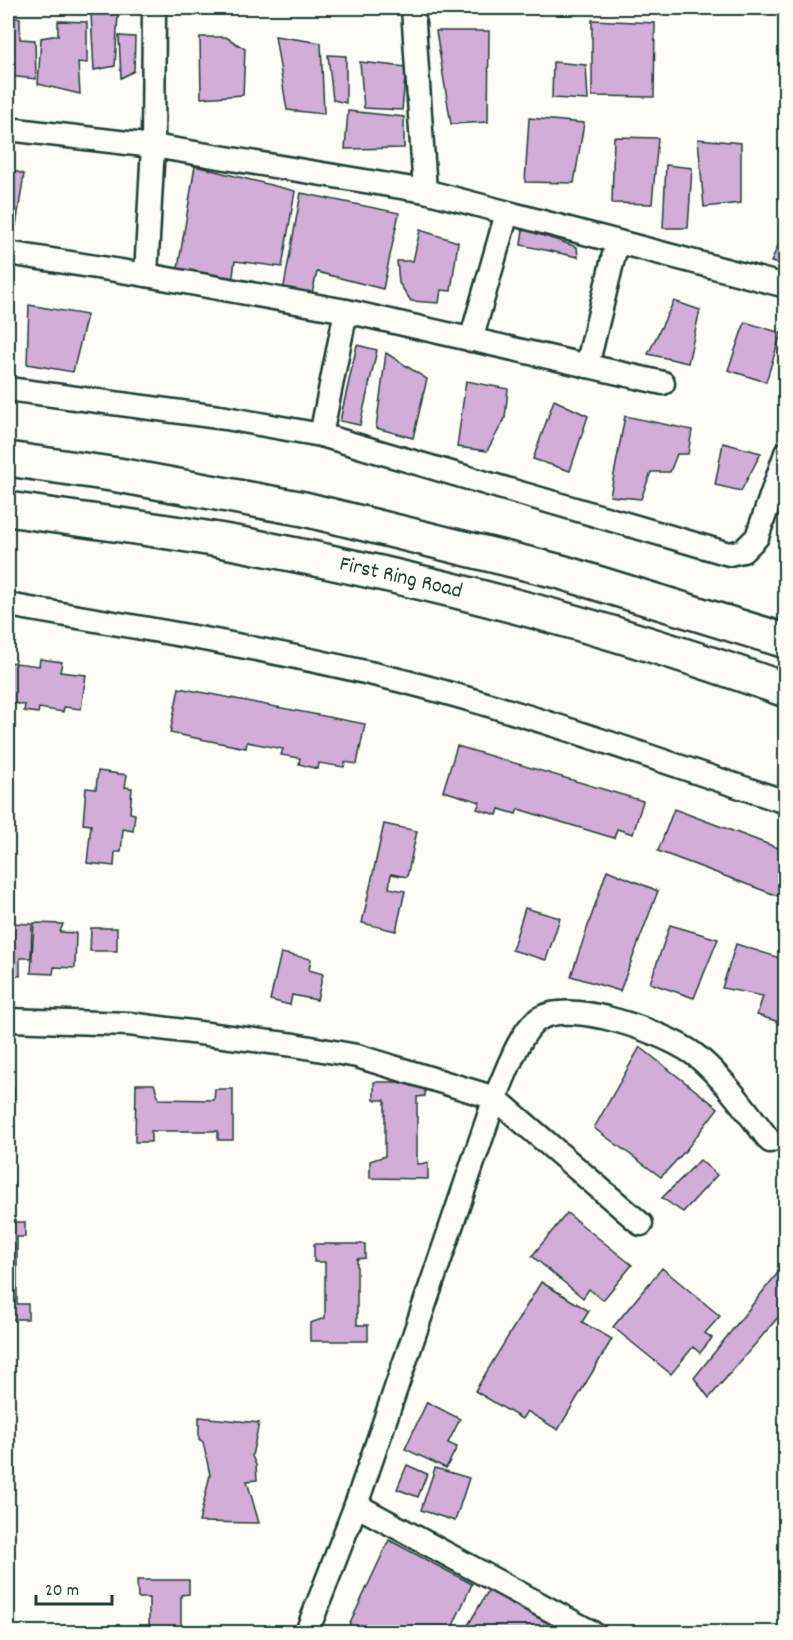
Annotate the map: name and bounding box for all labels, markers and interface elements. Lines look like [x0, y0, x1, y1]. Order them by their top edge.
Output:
street label: First Ring Road [336, 549, 465, 607]
scale bar [36, 1568, 112, 1606]
text: 20 m [45, 1579, 79, 1604]

